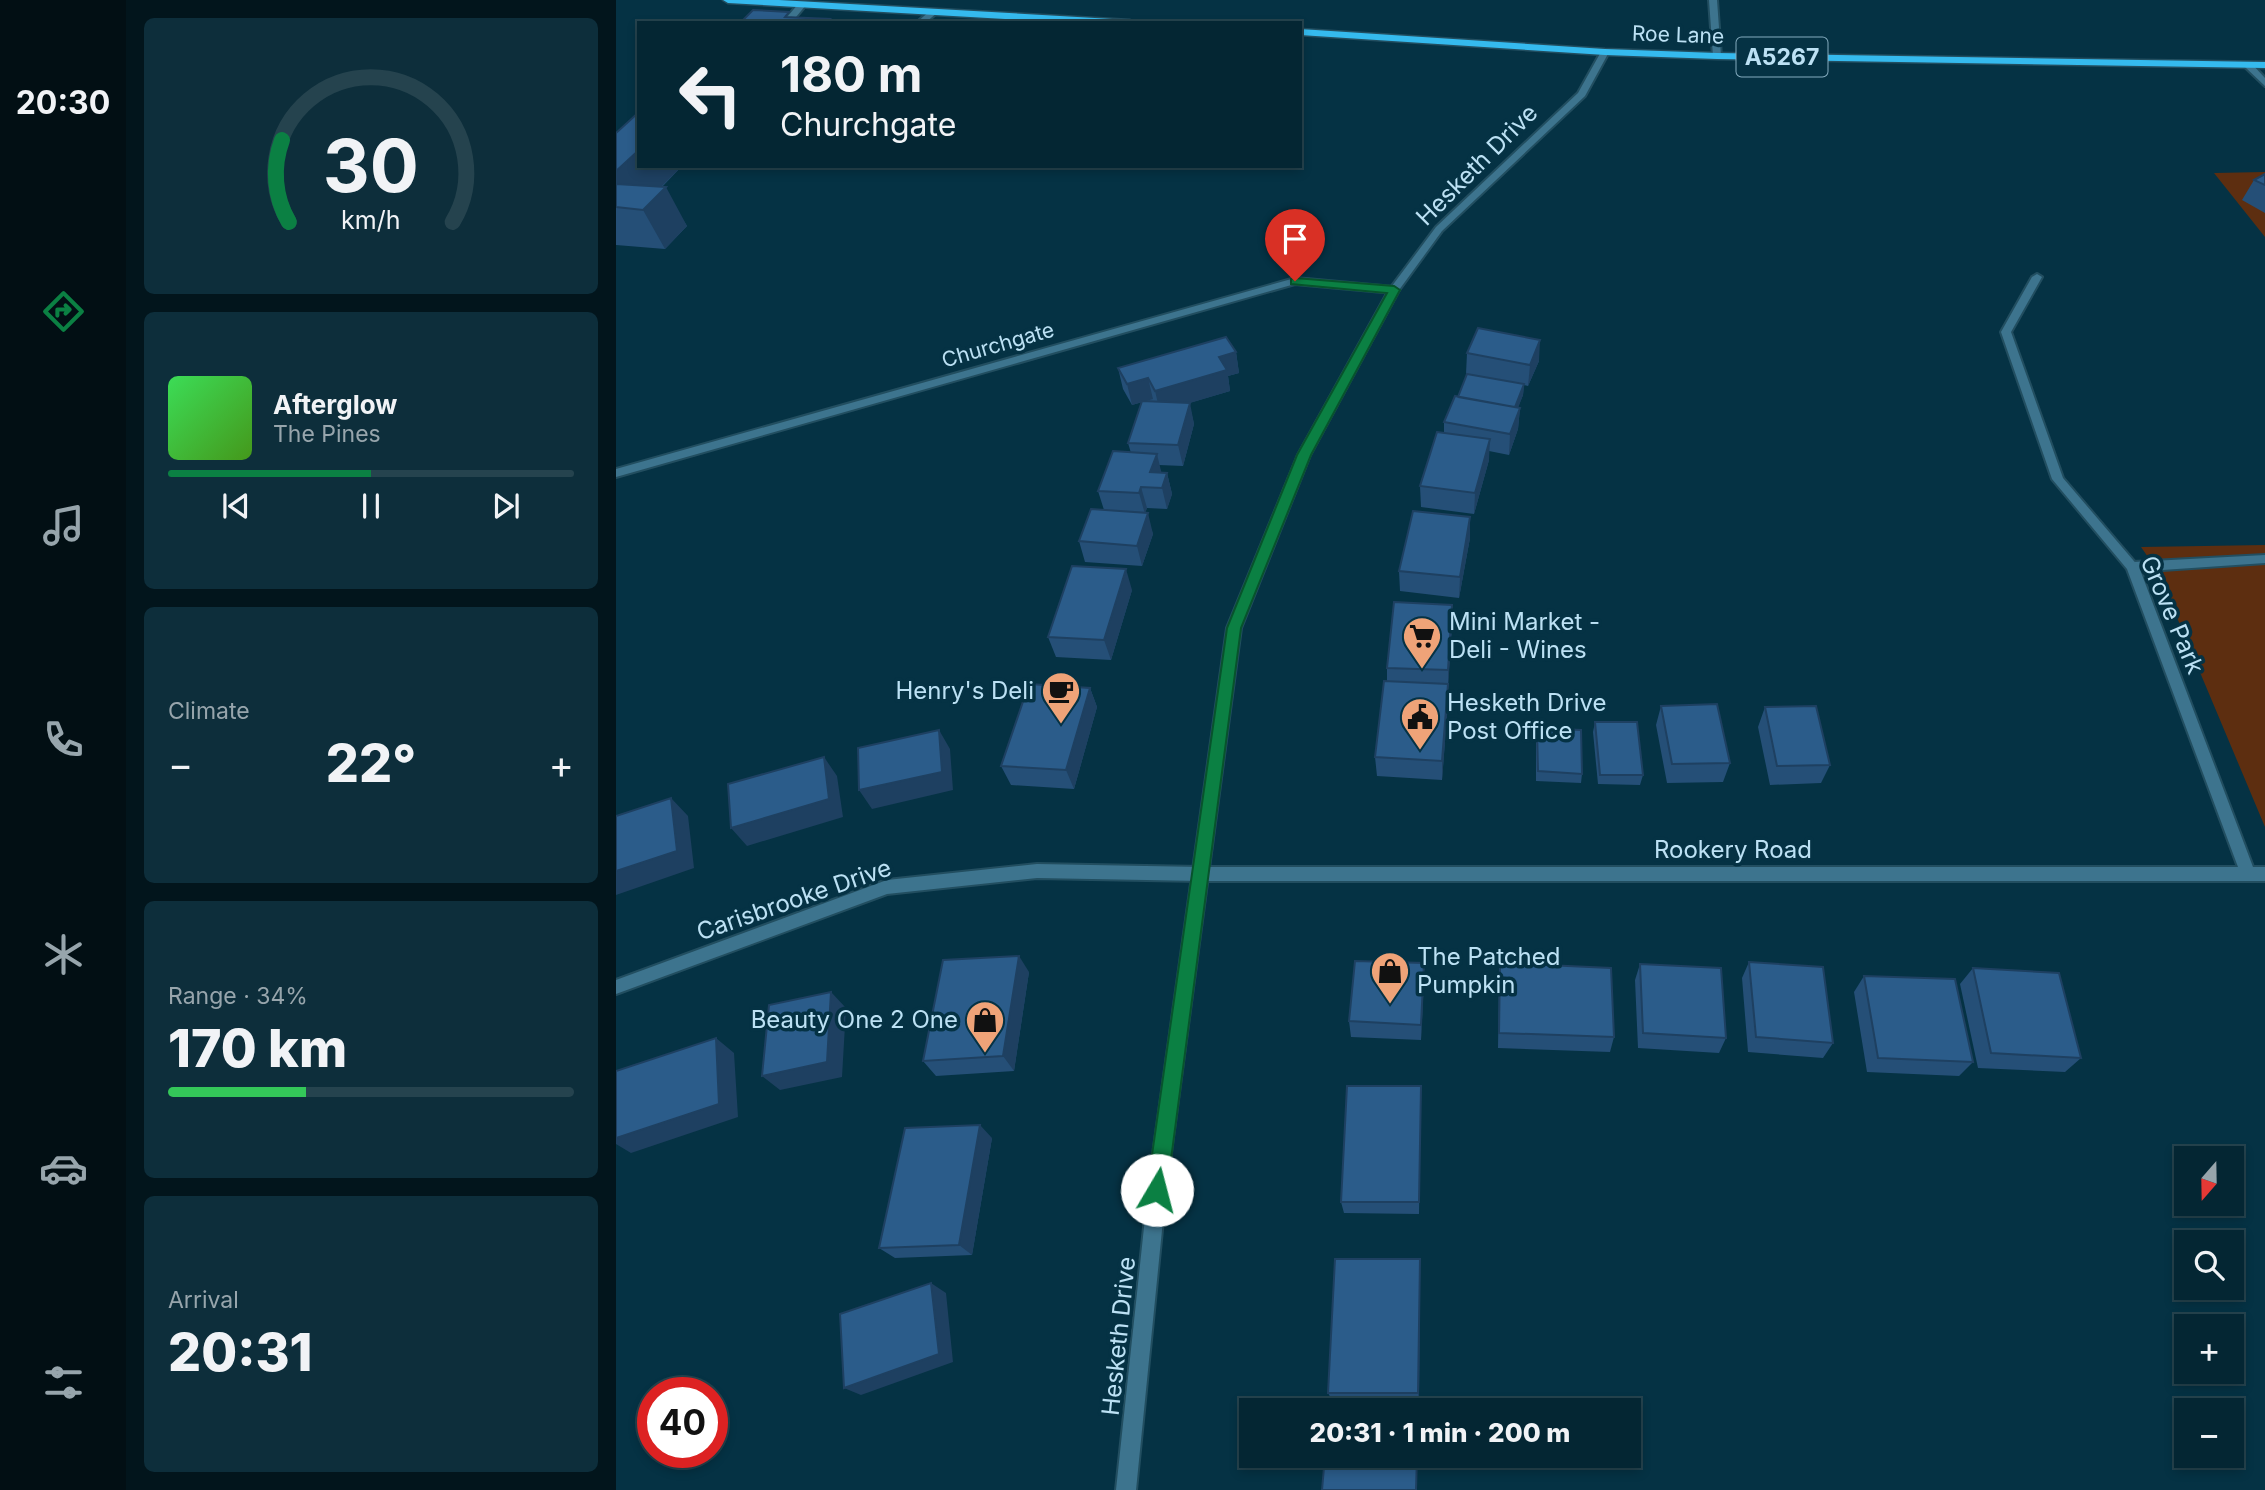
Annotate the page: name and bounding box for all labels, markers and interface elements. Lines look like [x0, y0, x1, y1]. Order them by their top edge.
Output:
street label: Roe Lane [1631, 20, 1725, 49]
road number: A5267 [1736, 38, 1828, 76]
text: 180 m [780, 45, 922, 104]
icon: left [665, 49, 756, 140]
text: 20:30 [16, 83, 110, 122]
street label: Hesketh Drive [1410, 98, 1543, 231]
text: Churchgate [780, 105, 956, 144]
text: 30 [323, 122, 419, 211]
text: km/h [341, 205, 401, 235]
pin [1265, 209, 1325, 281]
icon: arrive [1276, 220, 1314, 258]
icon: directions [39, 287, 88, 336]
street label: Churchgate [939, 317, 1057, 372]
text: Afterglow [273, 389, 397, 420]
text: The Pines [273, 420, 381, 448]
icon: previous [217, 487, 255, 525]
icon: pause [352, 487, 390, 525]
icon: next [487, 487, 525, 525]
icon: music [39, 501, 88, 550]
street label: Grove Park [2135, 551, 2210, 678]
place label: Mini Market - Deli - Wines [1449, 607, 1600, 664]
supermarket icon: Mini Market - Deli - Wines [1401, 615, 1443, 670]
cafe icon: Henry's Deli [1040, 670, 1082, 725]
place label: Henry's Deli [896, 676, 1034, 705]
place label: Hesketh Drive Post Office [1447, 688, 1606, 745]
public building icon: Hesketh Drive Post Office [1399, 696, 1441, 751]
text: Climate [168, 697, 250, 725]
icon: phone [39, 715, 88, 764]
text: 22° [326, 732, 416, 795]
text: − [168, 741, 193, 787]
text: + [549, 741, 574, 787]
street label: Rookery Road [1654, 835, 1812, 864]
street label: Carisbrooke Drive [693, 853, 895, 946]
icon: climate [39, 930, 88, 979]
place label: The Patched Pumpkin [1417, 942, 1560, 999]
shop icon: The Patched Pumpkin [1369, 950, 1411, 1005]
text: Range · 34% [168, 982, 308, 1010]
shop icon: Beauty One 2 One [964, 999, 1006, 1054]
place label: Beauty One 2 One [751, 1005, 958, 1034]
text: 170 km [168, 1017, 347, 1080]
icon: car [39, 1144, 88, 1193]
north arrow [2174, 1146, 2244, 1216]
map controls [2174, 1146, 2244, 1468]
position arrow [1120, 1153, 1194, 1227]
button: search [2174, 1230, 2244, 1300]
street label: Hesketh Drive [1096, 1255, 1141, 1417]
text: Arrival [168, 1286, 239, 1314]
button: + [2174, 1314, 2244, 1384]
text: 20:31 [168, 1321, 313, 1384]
icon: filters [39, 1358, 88, 1407]
speed limit sign: 40 [637, 1377, 728, 1468]
button: − [2174, 1398, 2244, 1468]
text: 20:31 · 1 min · 200 m [1310, 1417, 1570, 1448]

